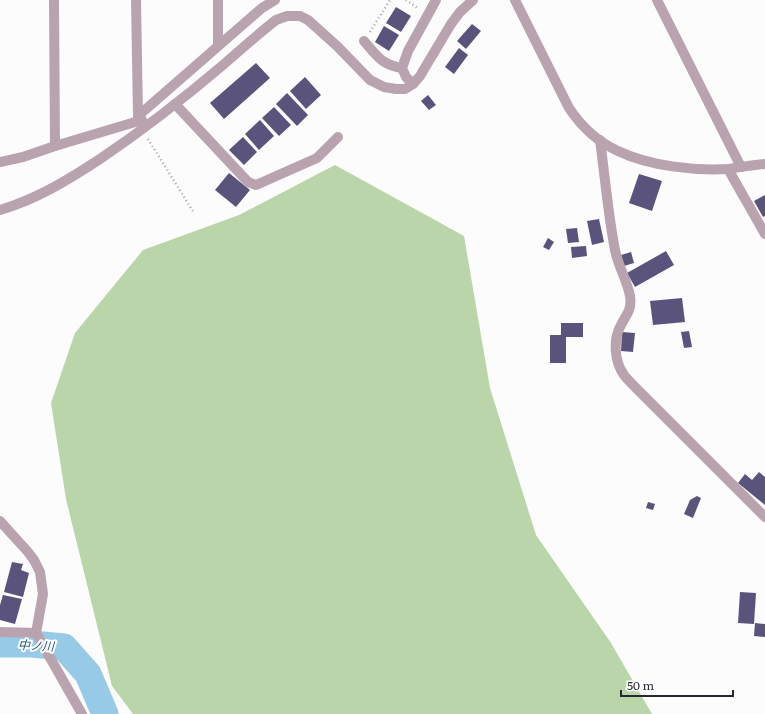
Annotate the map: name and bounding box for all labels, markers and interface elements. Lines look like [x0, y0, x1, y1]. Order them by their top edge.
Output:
water label: 中ノ川 [18, 635, 56, 655]
scale bar [621, 672, 733, 698]
text: 50 m [627, 676, 654, 694]

